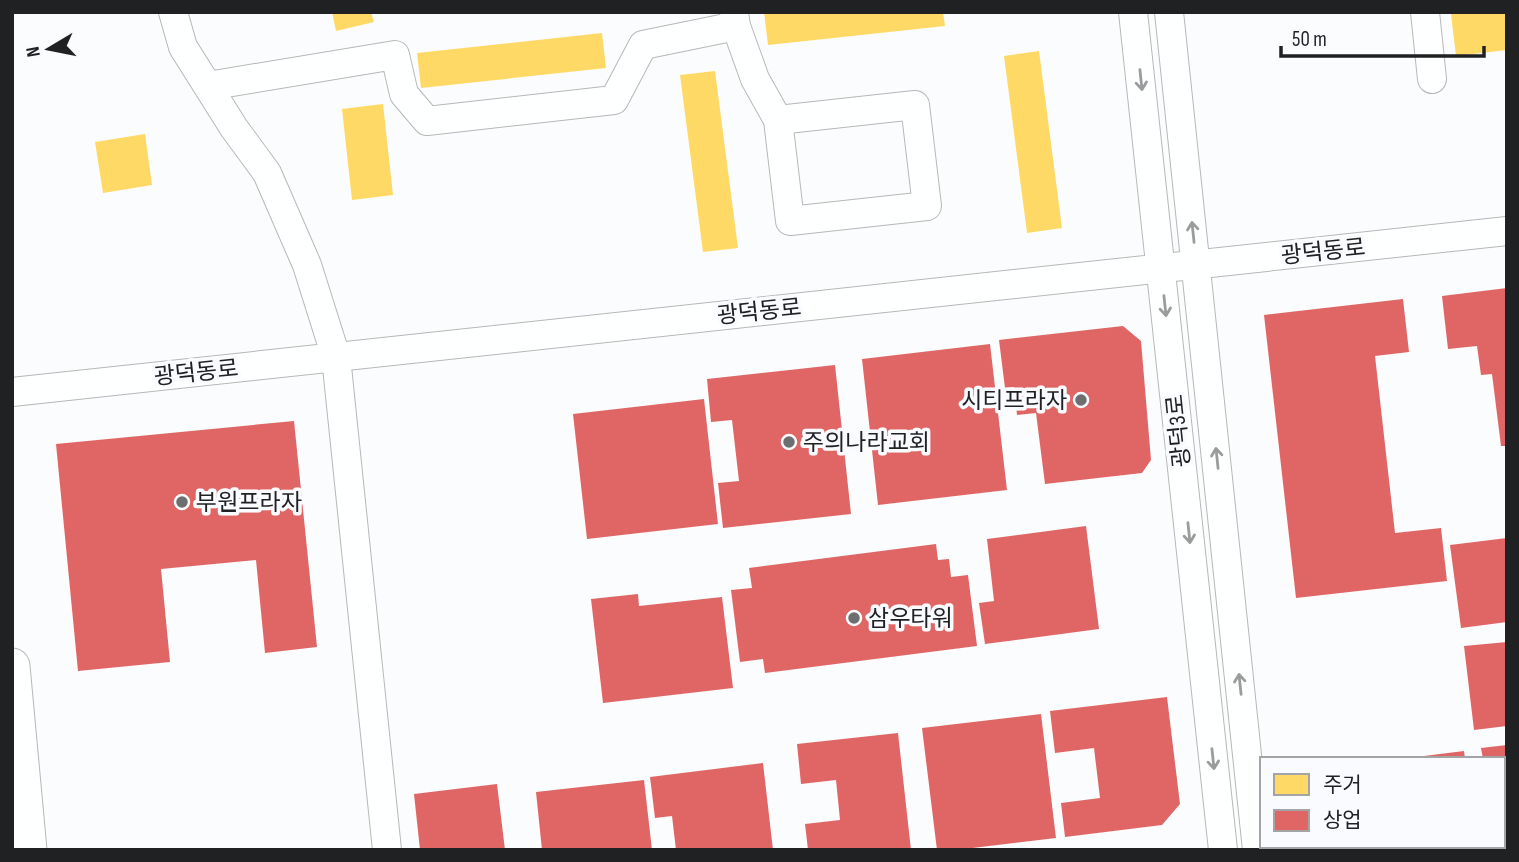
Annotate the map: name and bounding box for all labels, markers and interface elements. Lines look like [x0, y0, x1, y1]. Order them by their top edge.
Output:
north arrow [14, 14, 84, 84]
scale bar [1281, 14, 1484, 58]
text: 50 m [1292, 27, 1327, 52]
text: N [22, 45, 46, 59]
one-way arrow [1134, 68, 1147, 91]
one-way arrow [1186, 221, 1199, 244]
street label: 광덕동로 [1280, 234, 1367, 270]
street label: 광덕동로 [716, 294, 803, 330]
one-way arrow [1159, 294, 1172, 317]
street label: 광덕동로 [153, 355, 240, 391]
place label: 시티프라자 [961, 387, 1067, 415]
marker: 시티프라자 [1073, 392, 1089, 408]
street label: 광덕3로 [1161, 393, 1197, 469]
place label: 주의나라교회 [803, 429, 930, 457]
marker: 주의나라교회 [781, 434, 797, 450]
one-way arrow [1211, 447, 1224, 470]
place label: 부원프라자 [196, 489, 302, 517]
marker: 부원프라자 [174, 494, 190, 510]
one-way arrow [1183, 521, 1196, 543]
place label: 삼우타워 [868, 605, 953, 633]
marker: 삼우타워 [846, 610, 862, 626]
one-way arrow [1233, 674, 1246, 696]
one-way arrow [1207, 747, 1220, 770]
legend [1260, 757, 1505, 848]
text: 주거 [1323, 773, 1362, 798]
text: 상업 [1323, 808, 1362, 833]

